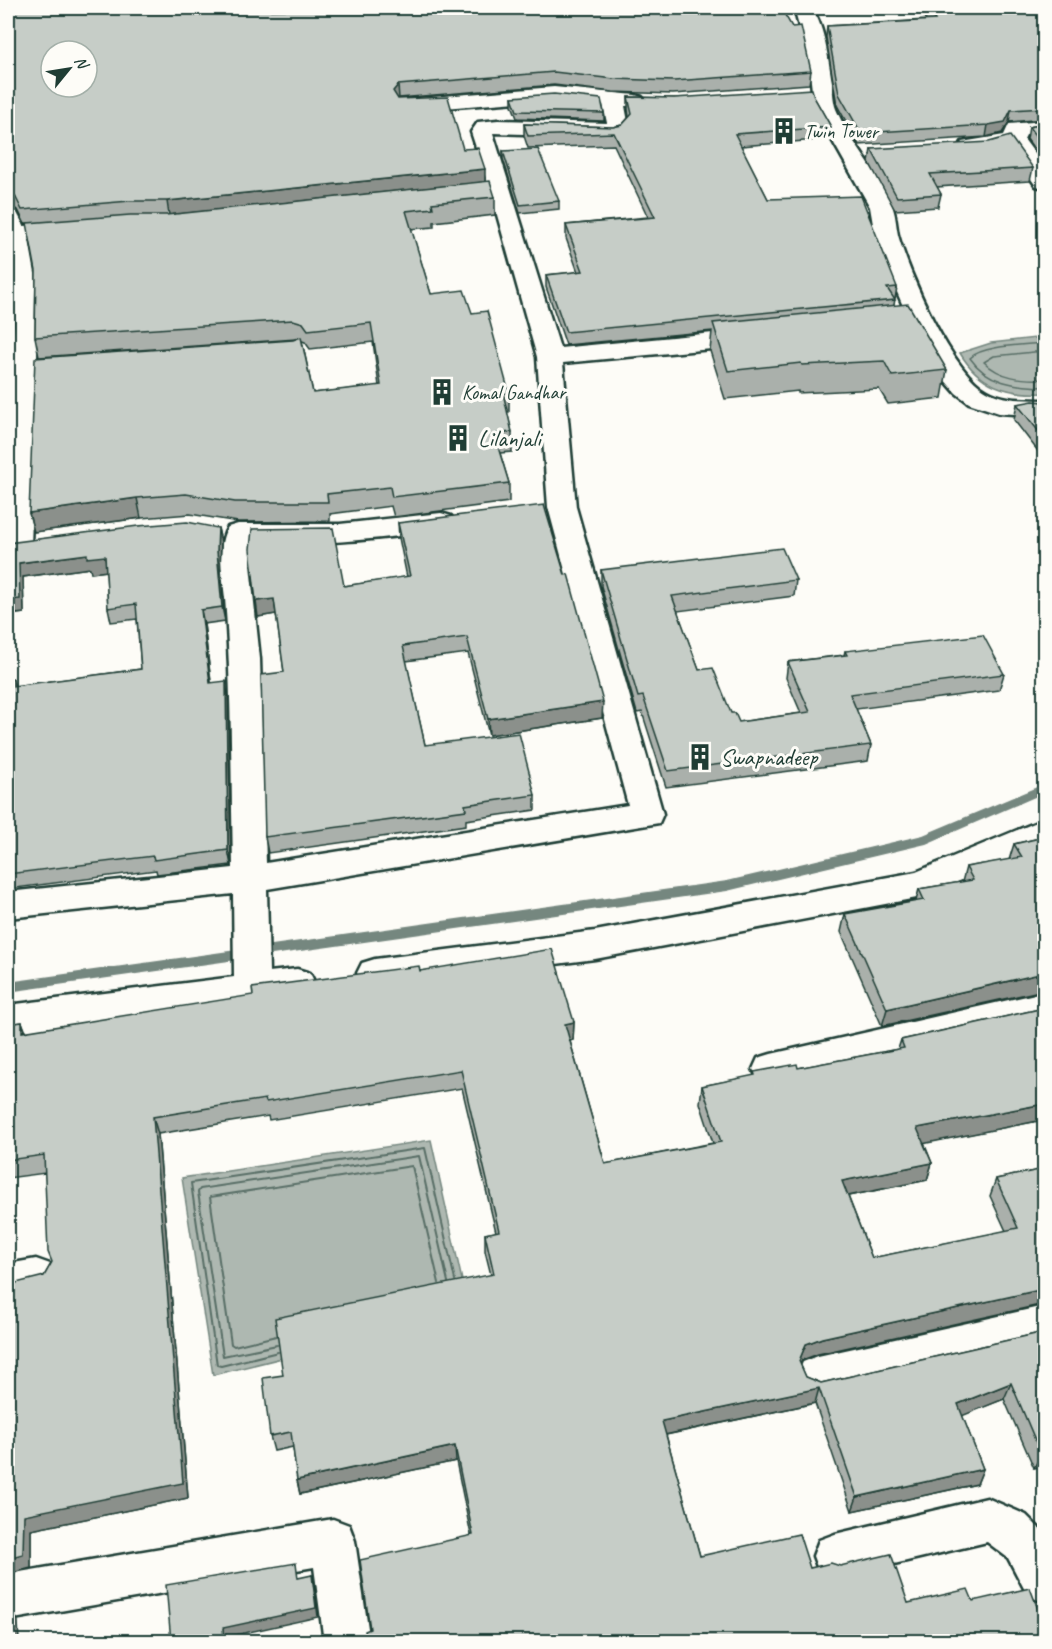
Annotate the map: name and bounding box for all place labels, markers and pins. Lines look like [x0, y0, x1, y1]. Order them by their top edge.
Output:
building icon: Twin Tower [769, 116, 799, 146]
place label: Twin Tower [804, 119, 880, 144]
building icon: Komal Gandhar [427, 377, 457, 407]
place label: Komal Gandhar [462, 380, 567, 405]
building icon: Lilanjali [443, 423, 473, 453]
place label: Lilanjali [478, 423, 543, 453]
building icon: Swapnadeep [685, 742, 715, 772]
place label: Swapnadeep [720, 742, 819, 772]

